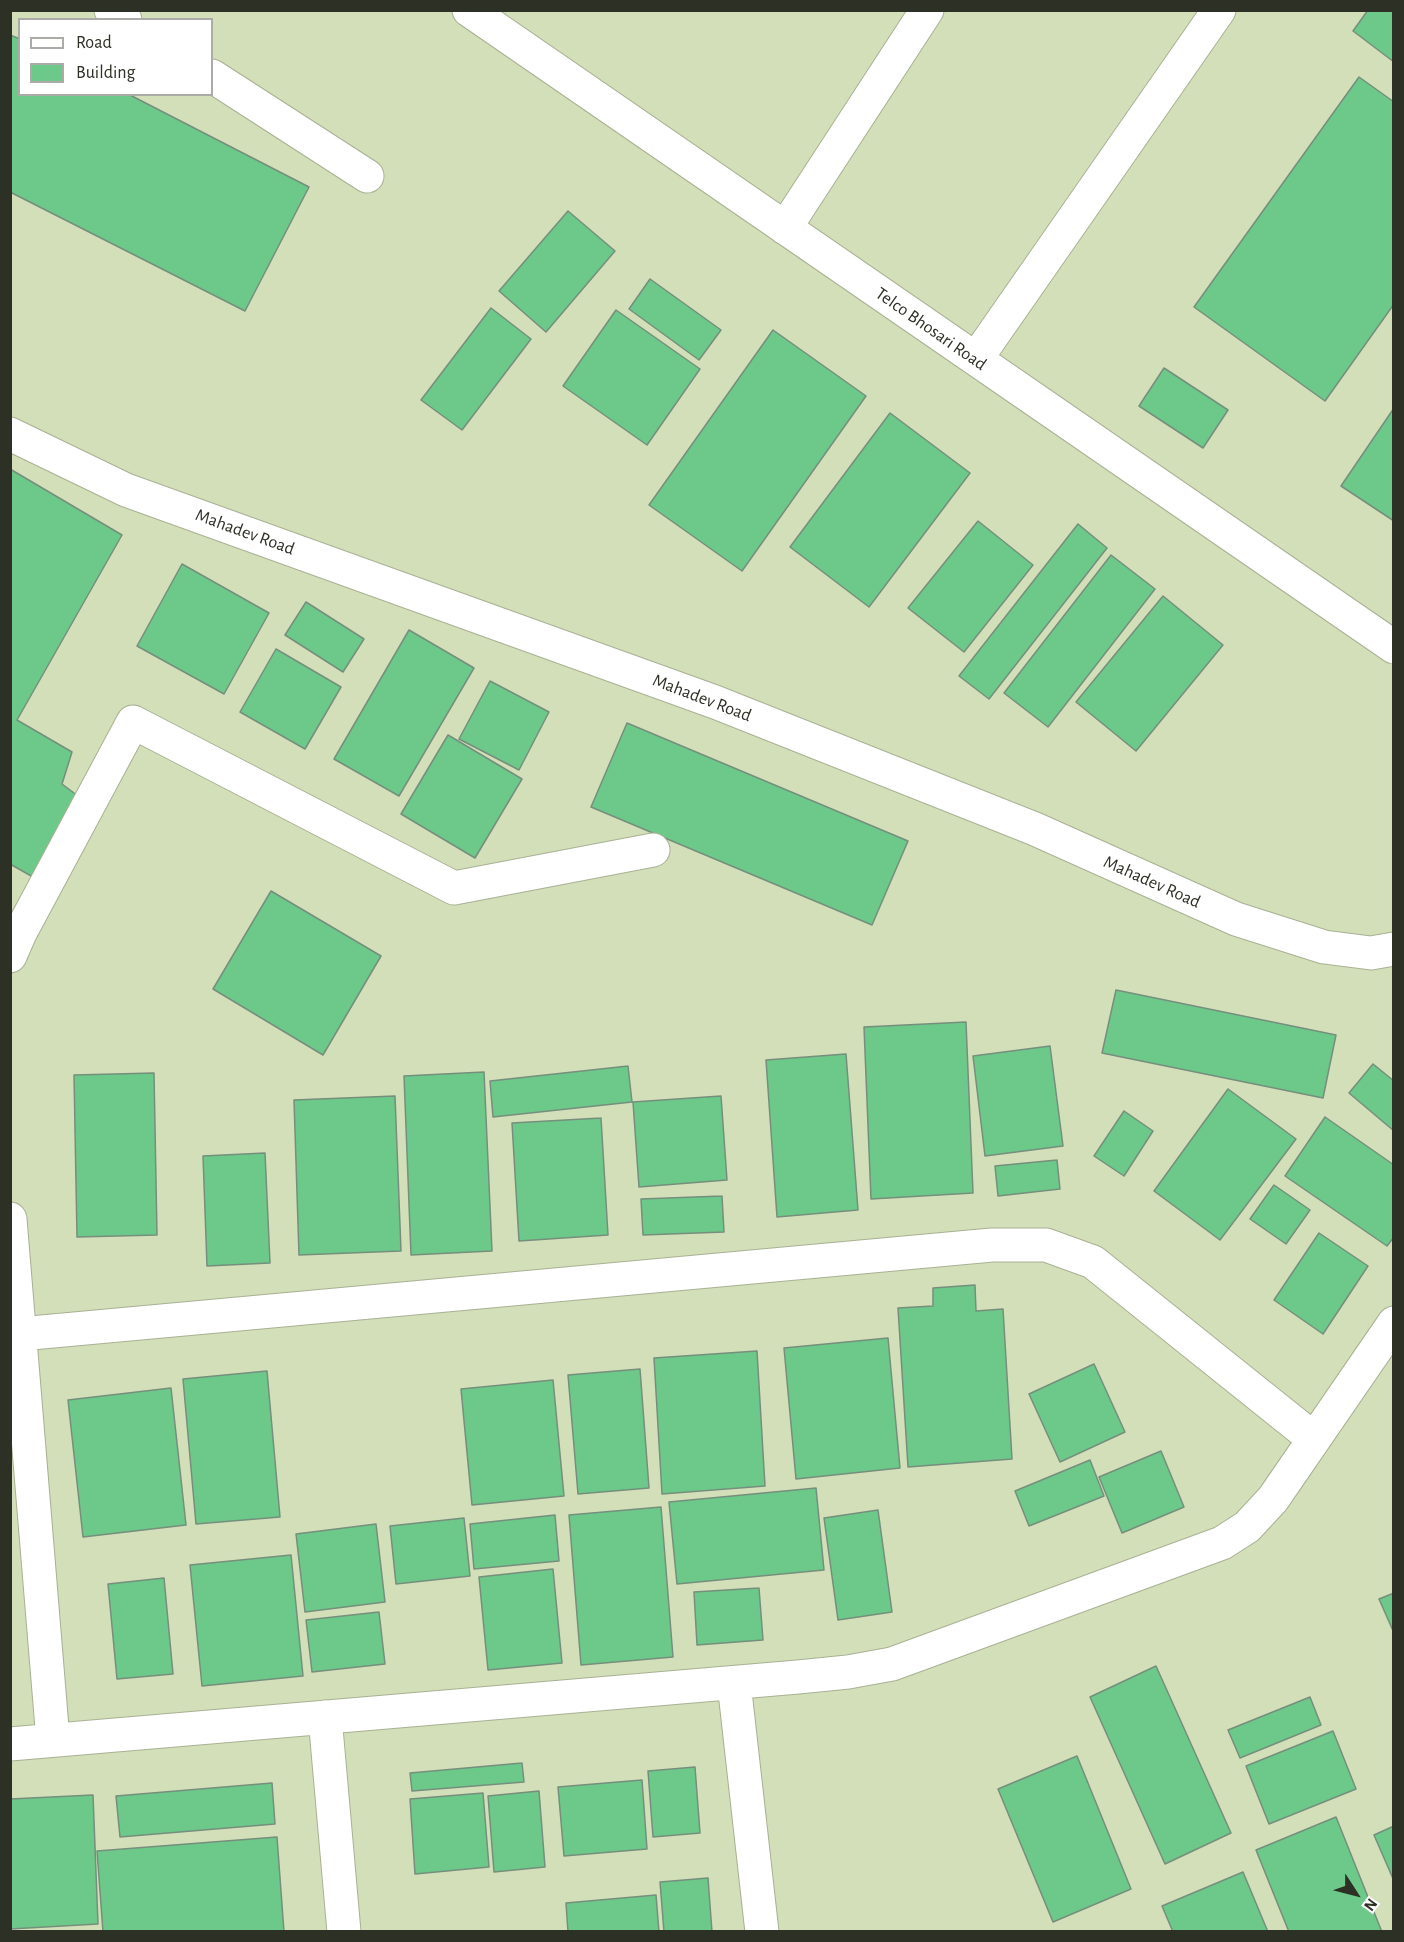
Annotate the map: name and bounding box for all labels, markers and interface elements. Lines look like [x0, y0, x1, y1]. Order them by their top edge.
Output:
legend [18, 18, 213, 96]
text: Road [76, 34, 112, 52]
text: Building [76, 64, 135, 82]
street label: Telco Bhosari Road [871, 283, 991, 375]
street label: Mahadev Road [192, 504, 298, 560]
street label: Mahadev Road [650, 669, 754, 727]
street label: Mahadev Road [1100, 851, 1204, 913]
north arrow [1326, 1864, 1386, 1924]
text: N [1361, 1895, 1380, 1914]

